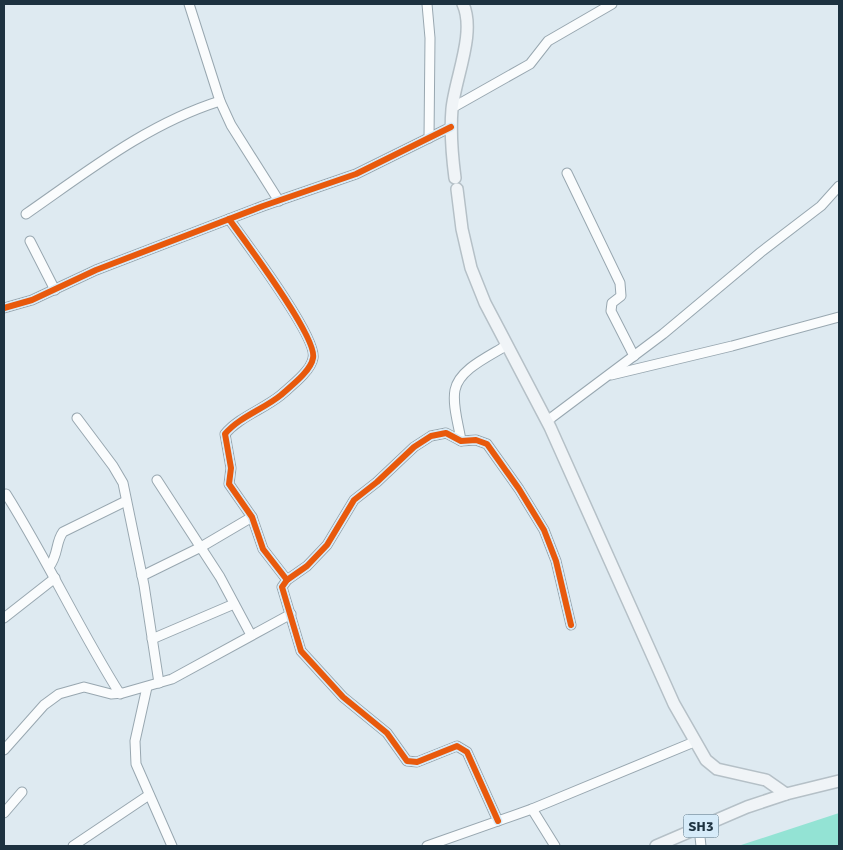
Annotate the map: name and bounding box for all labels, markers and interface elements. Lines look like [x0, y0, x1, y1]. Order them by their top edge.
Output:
road number: SH3 [684, 814, 718, 838]

